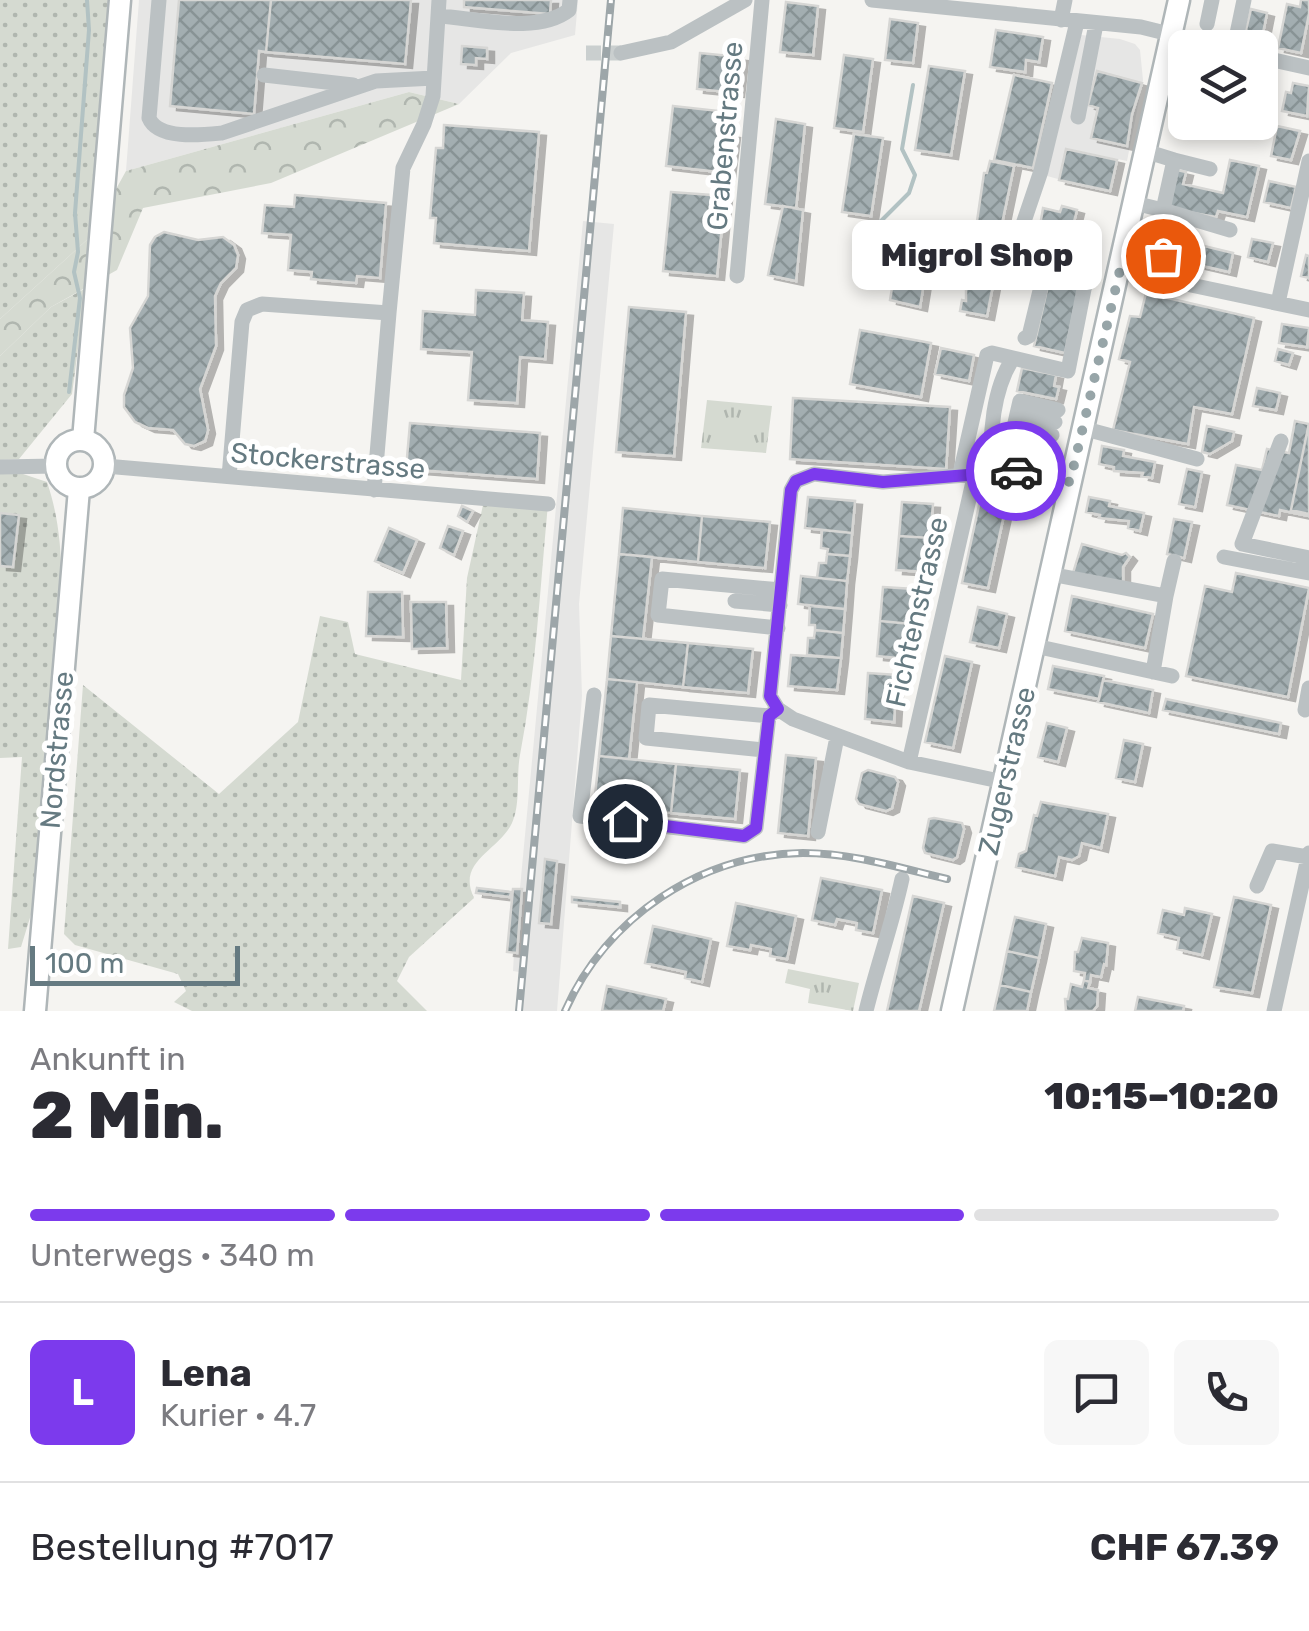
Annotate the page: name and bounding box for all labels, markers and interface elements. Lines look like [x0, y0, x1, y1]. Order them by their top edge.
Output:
map controls [1168, 30, 1278, 140]
button: layers [1168, 30, 1278, 140]
street label: Grabenstrasse [700, 40, 750, 232]
pin [1121, 214, 1206, 299]
callout: Migrol Shop [853, 221, 1103, 291]
icon: bag [1136, 229, 1191, 284]
text: Migrol Shop [881, 236, 1073, 274]
courier [966, 421, 1066, 521]
street label: Stockerstrasse [229, 436, 427, 486]
icon: car [989, 444, 1044, 499]
street label: Fichtenstrasse [879, 514, 955, 710]
street label: Nordstrasse [34, 670, 80, 830]
street label: Zugerstrasse [972, 684, 1042, 858]
pin [583, 779, 668, 864]
icon: home [598, 794, 653, 849]
scale bar [30, 941, 240, 986]
text: 100 m [45, 947, 124, 980]
text: Ankunft in [30, 1040, 186, 1078]
text: 10:15–10:20 [1044, 1073, 1279, 1119]
text: 2 Min. [30, 1077, 224, 1154]
text: Unterwegs · 340 m [30, 1236, 315, 1274]
button: chat [1044, 1340, 1149, 1445]
button: phone [1174, 1340, 1279, 1445]
text: Lena [160, 1350, 252, 1396]
text: L [71, 1369, 94, 1415]
text: Kurier · 4.7 [160, 1396, 316, 1434]
text: Bestellung #7017 [30, 1524, 334, 1570]
text: CHF 67.39 [1090, 1524, 1279, 1570]

